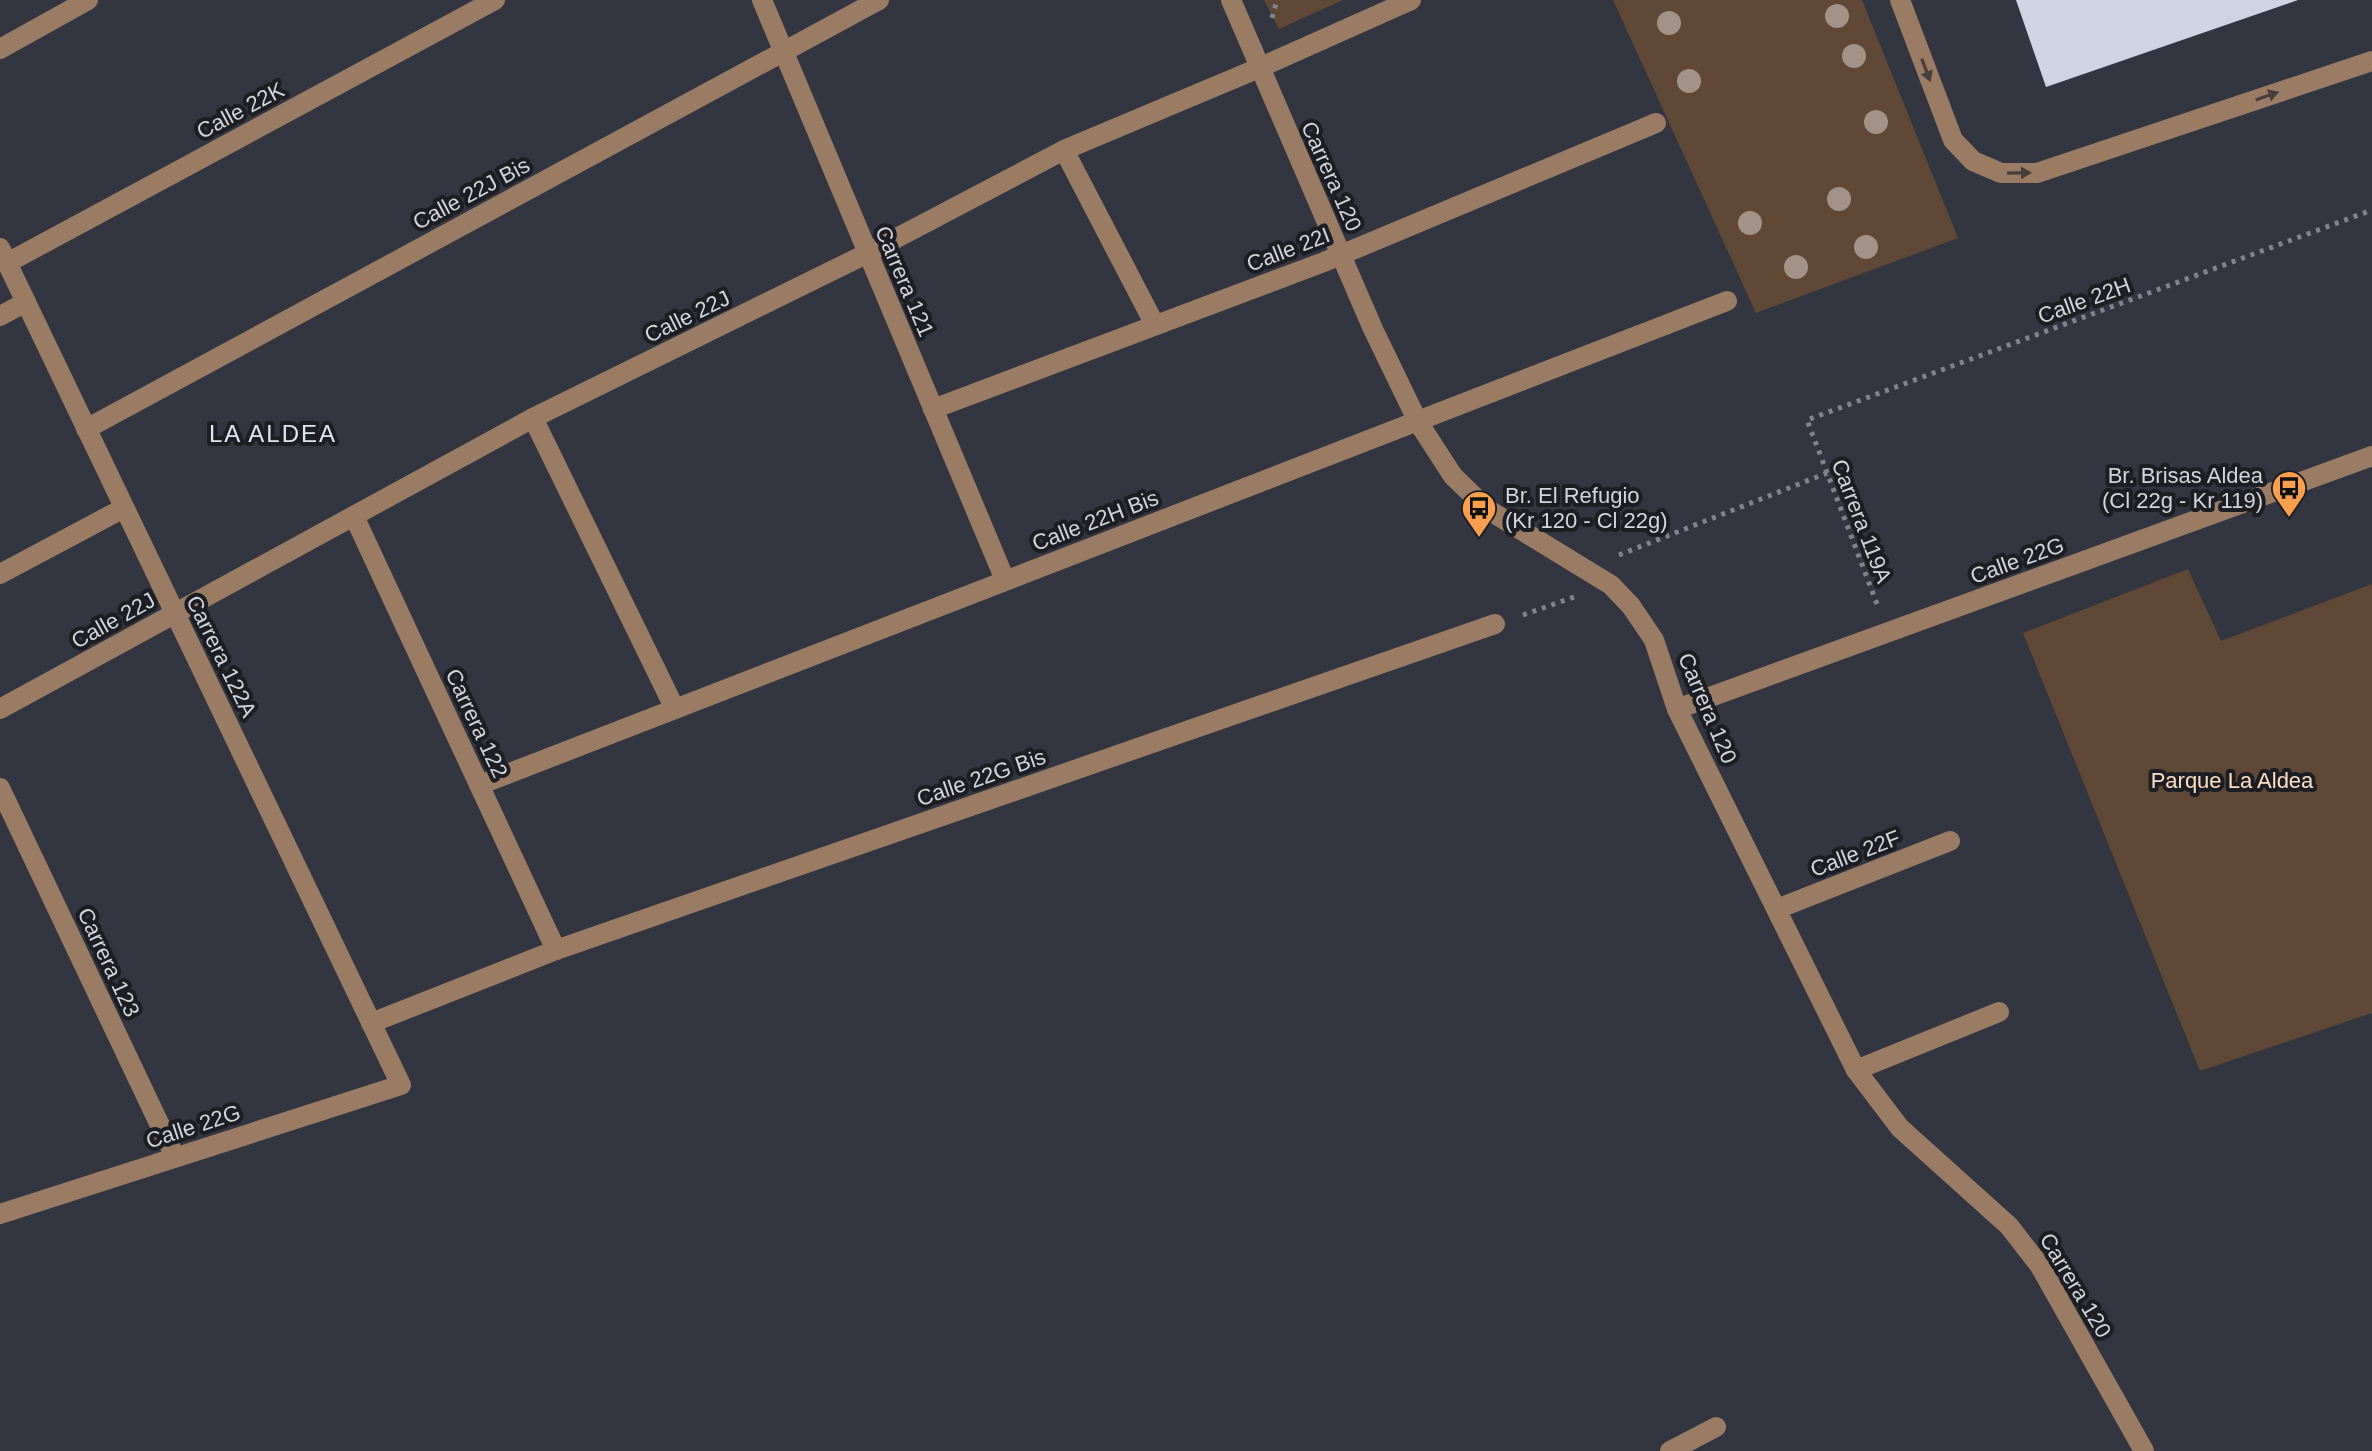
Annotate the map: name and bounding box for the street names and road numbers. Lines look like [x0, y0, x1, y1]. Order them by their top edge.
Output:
street label: Calle 22K [192, 77, 289, 144]
street label: Carrera 120 [1296, 117, 1367, 235]
street label: Calle 22J Bis [409, 152, 534, 235]
street label: Carrera 121 [870, 222, 939, 340]
street label: Calle 22I [1243, 222, 1333, 277]
street label: Calle 22H [2035, 272, 2134, 329]
street label: Calle 22J [641, 285, 734, 348]
street label: Carrera 119A [1826, 456, 1897, 587]
street label: Calle 22H Bis [1028, 485, 1162, 556]
street label: Calle 22G [1967, 532, 2067, 589]
street label: Calle 22J [67, 587, 159, 654]
street label: Carrera 122A [181, 591, 262, 721]
street label: Carrera 120 [1673, 649, 1742, 767]
street label: Carrera 122 [440, 665, 513, 782]
street label: Calle 22G Bis [913, 744, 1049, 811]
street label: Calle 22F [1807, 825, 1904, 882]
street label: Carrera 123 [72, 904, 145, 1021]
street label: Calle 22G [143, 1099, 244, 1153]
street label: Carrera 120 [2035, 1229, 2117, 1342]

